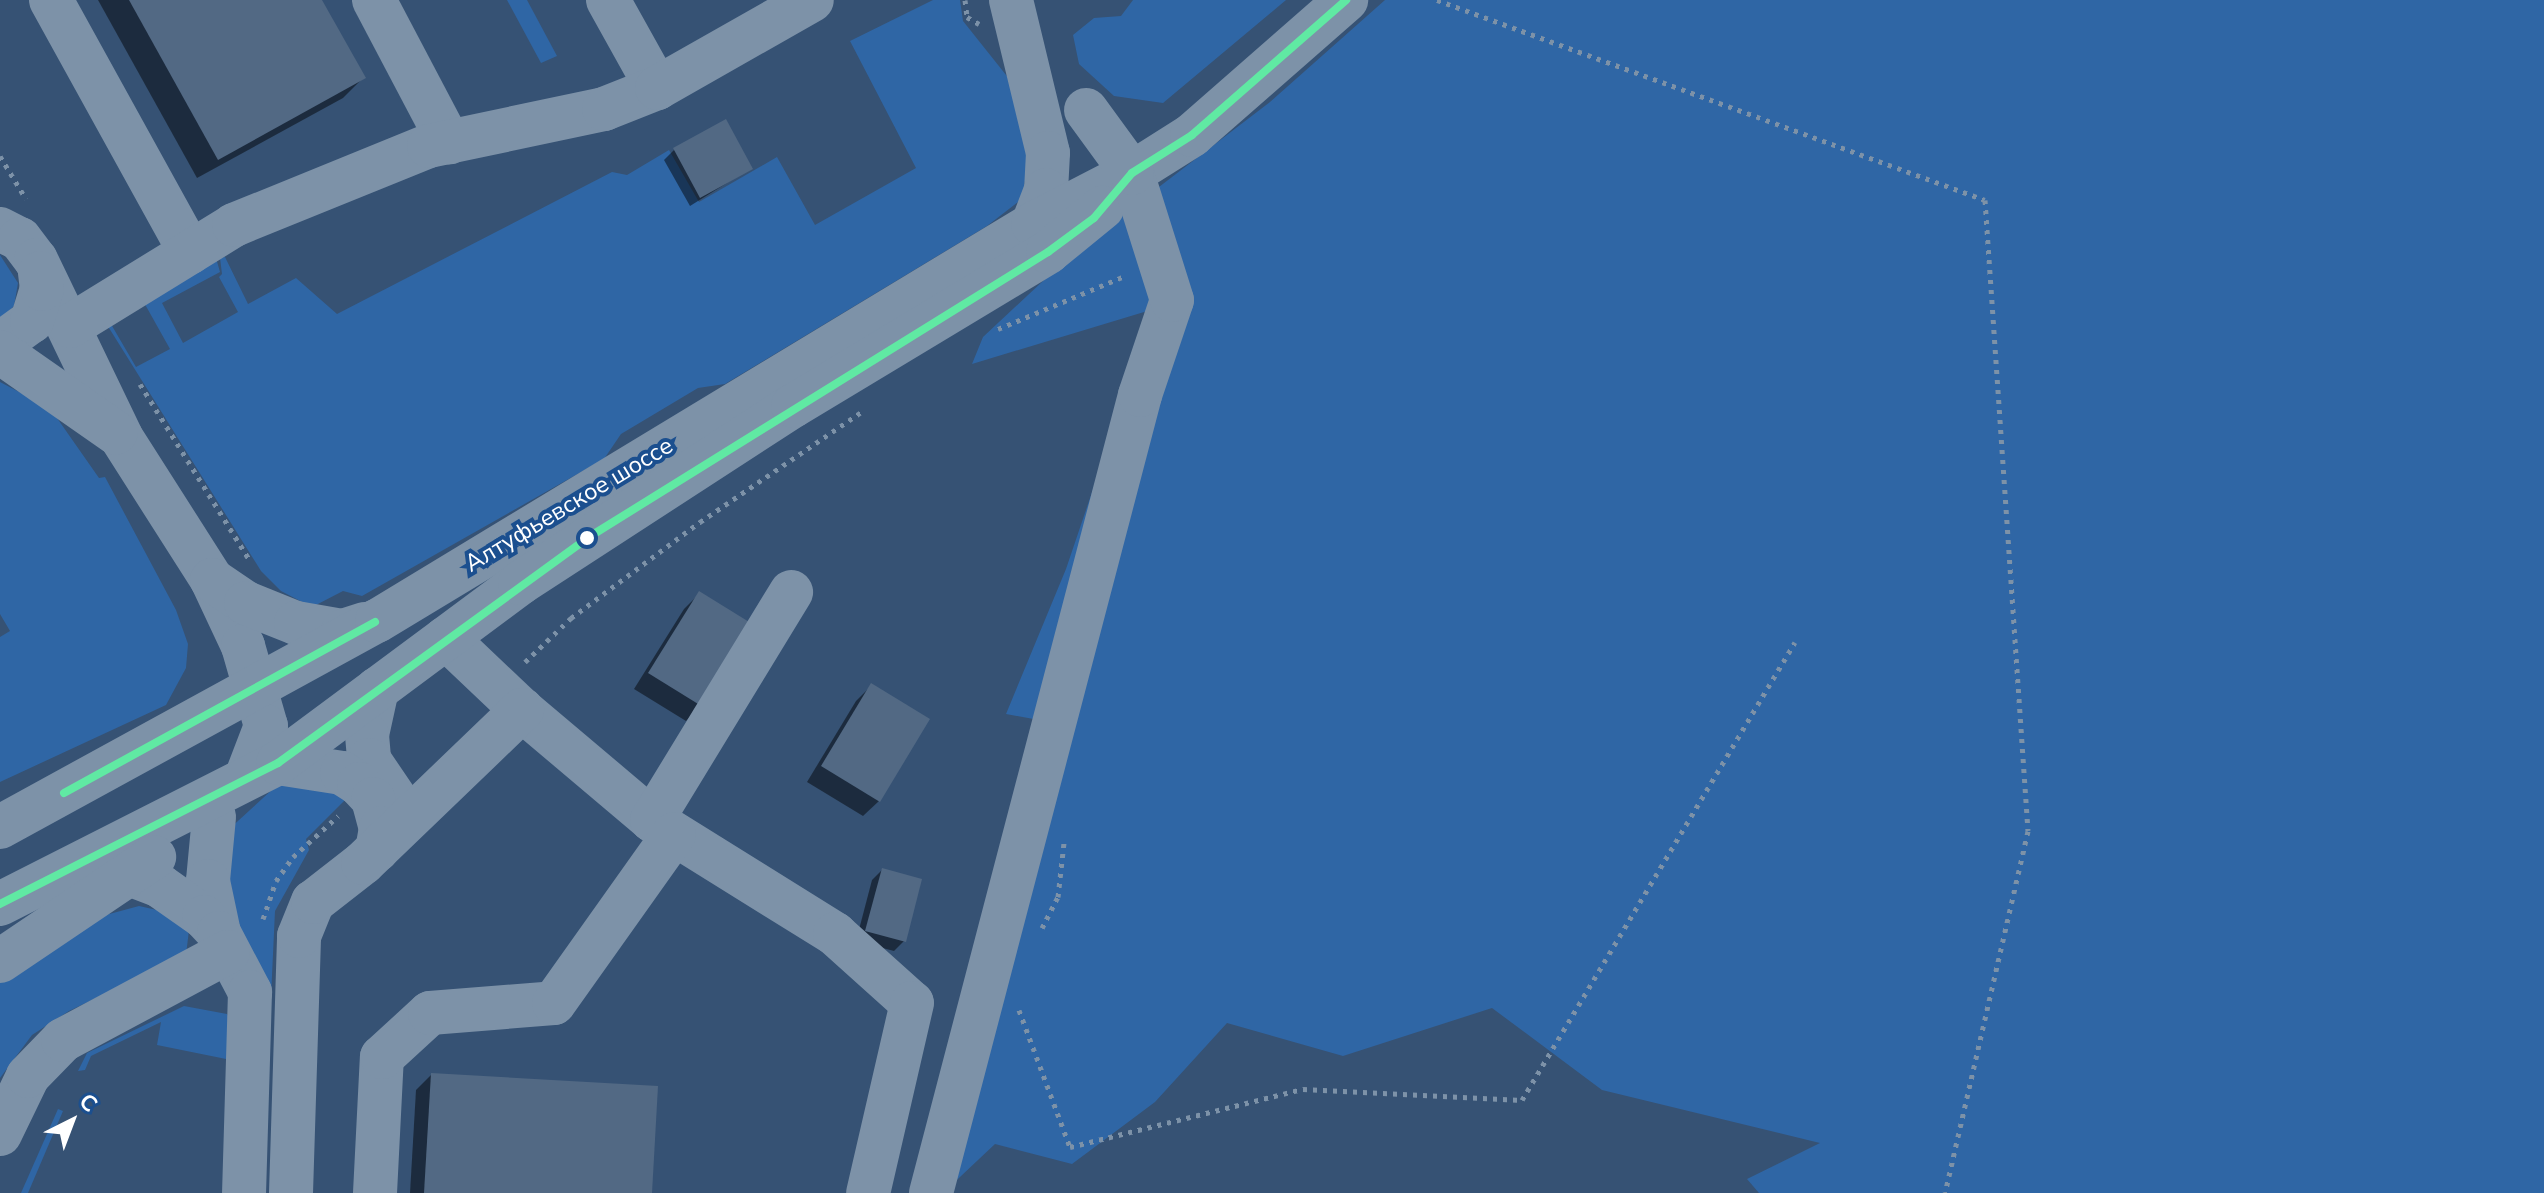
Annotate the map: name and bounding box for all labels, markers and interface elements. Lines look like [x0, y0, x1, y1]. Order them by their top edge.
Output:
street label: Алтуфьевское шоссе [460, 431, 678, 579]
unlabelled marker [579, 530, 595, 546]
north arrow [32, 1081, 112, 1161]
text: С [72, 1087, 104, 1119]

